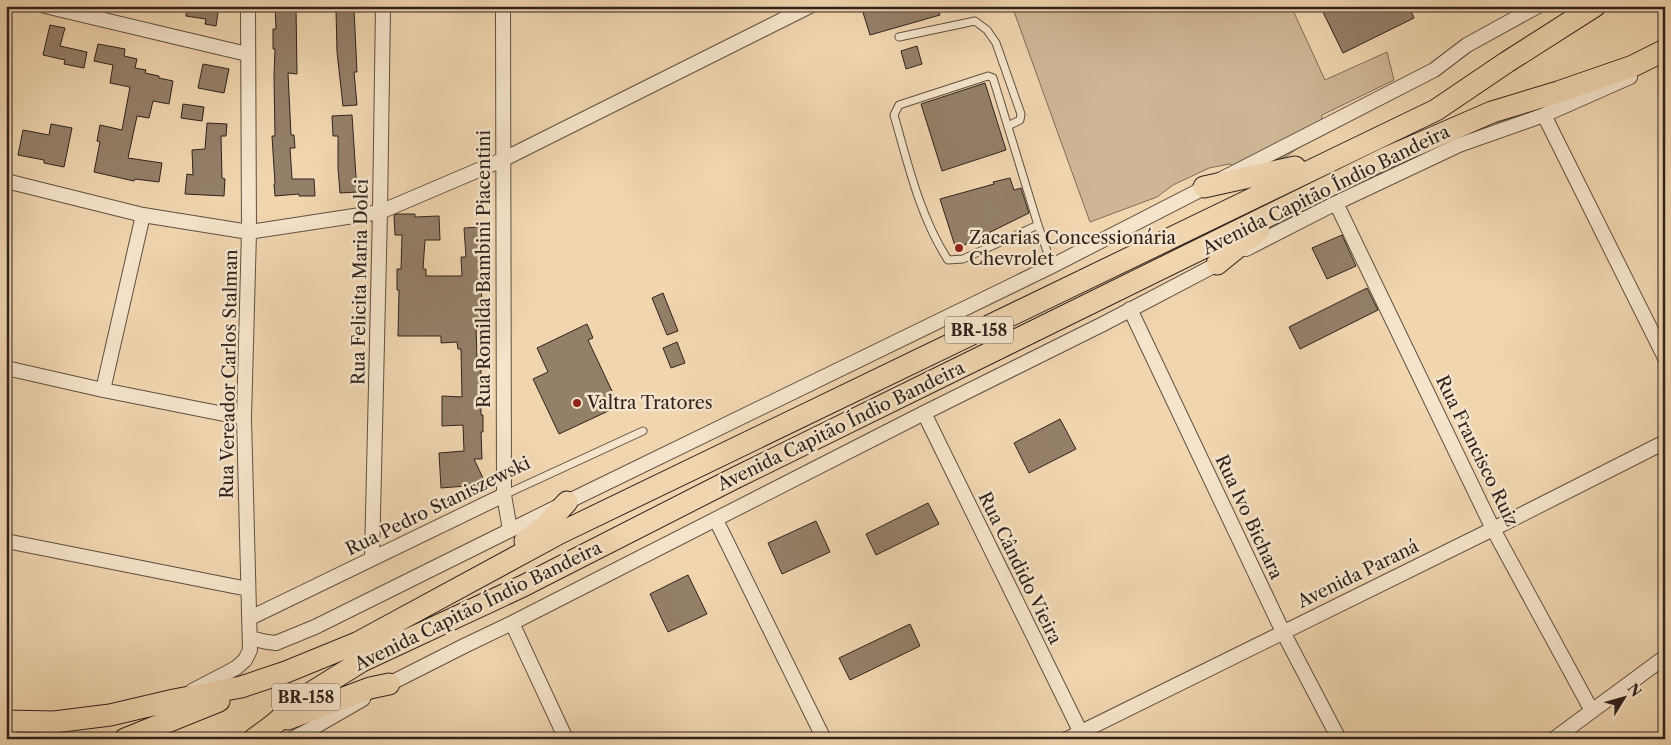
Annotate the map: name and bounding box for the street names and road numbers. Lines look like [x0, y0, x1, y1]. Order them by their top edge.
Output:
street label: Avenida Capitão Índio Bandeira [1198, 119, 1454, 260]
street label: Rua Romilda Bambini Piacentini [473, 129, 495, 408]
street label: Rua Felicita Maria Dolci [347, 178, 373, 385]
street label: Rua Vereador Carlos Stalman [216, 249, 242, 499]
road number: BR-158 [945, 316, 1013, 344]
street label: Avenida Capitão Índio Bandeira [713, 355, 969, 496]
street label: Rua Francisco Ruiz [1431, 372, 1523, 530]
street label: Rua Pedro Staniszewski [342, 451, 534, 560]
street label: Rua Ivo Bichara [1211, 451, 1288, 583]
street label: Rua Cândido Vieira [974, 488, 1067, 648]
street label: Avenida Capitão Índio Bandeira [350, 535, 606, 676]
street label: Avenida Paraná [1293, 535, 1423, 613]
road number: BR-158 [272, 684, 340, 710]

